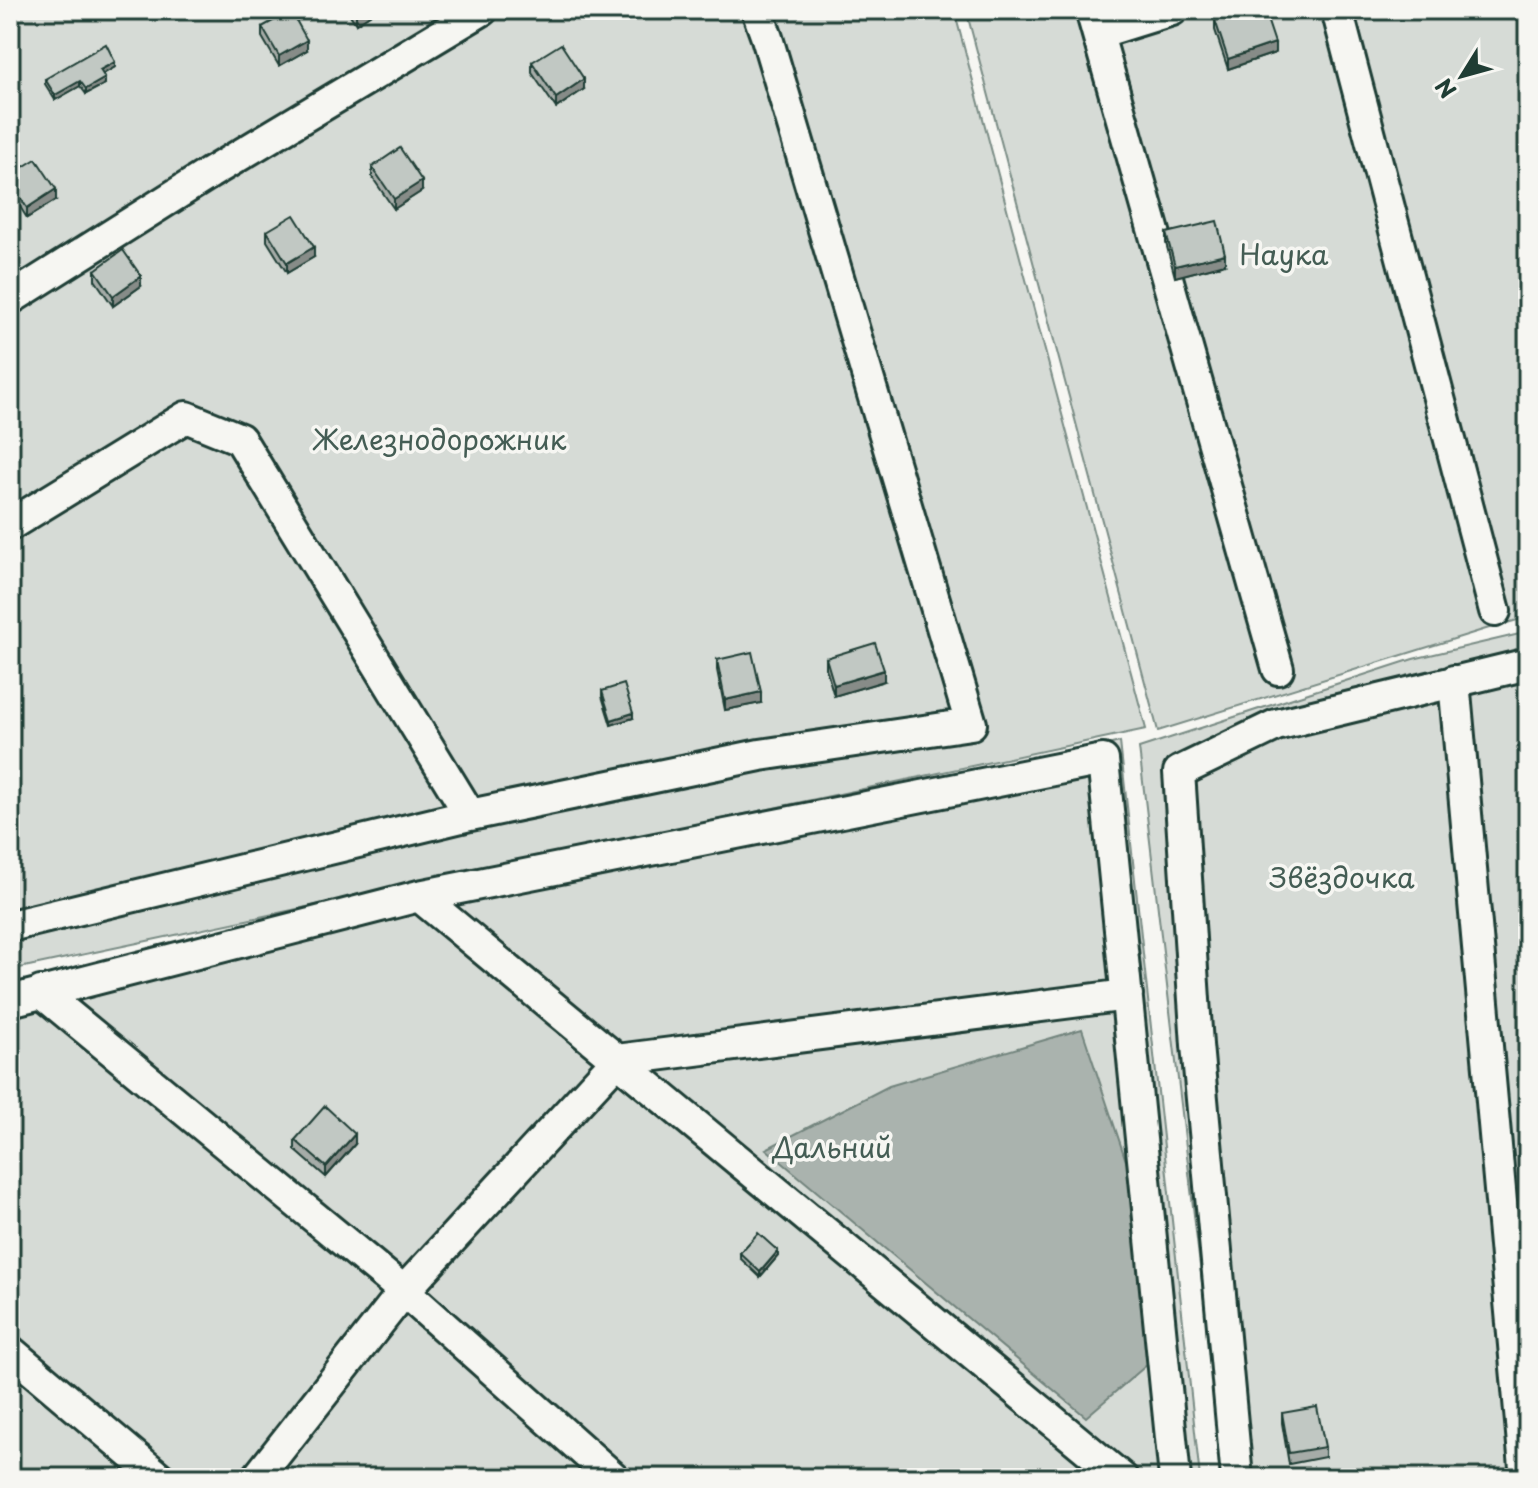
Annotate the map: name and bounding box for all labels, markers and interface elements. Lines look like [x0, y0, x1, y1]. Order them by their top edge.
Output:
north arrow [1422, 36, 1502, 116]
text: N [1426, 72, 1463, 106]
park label: Наука [1239, 232, 1329, 275]
park label: Железнодорожник [312, 417, 567, 460]
park label: Звёздочка [1269, 855, 1415, 898]
park label: Дальний [771, 1125, 892, 1168]

